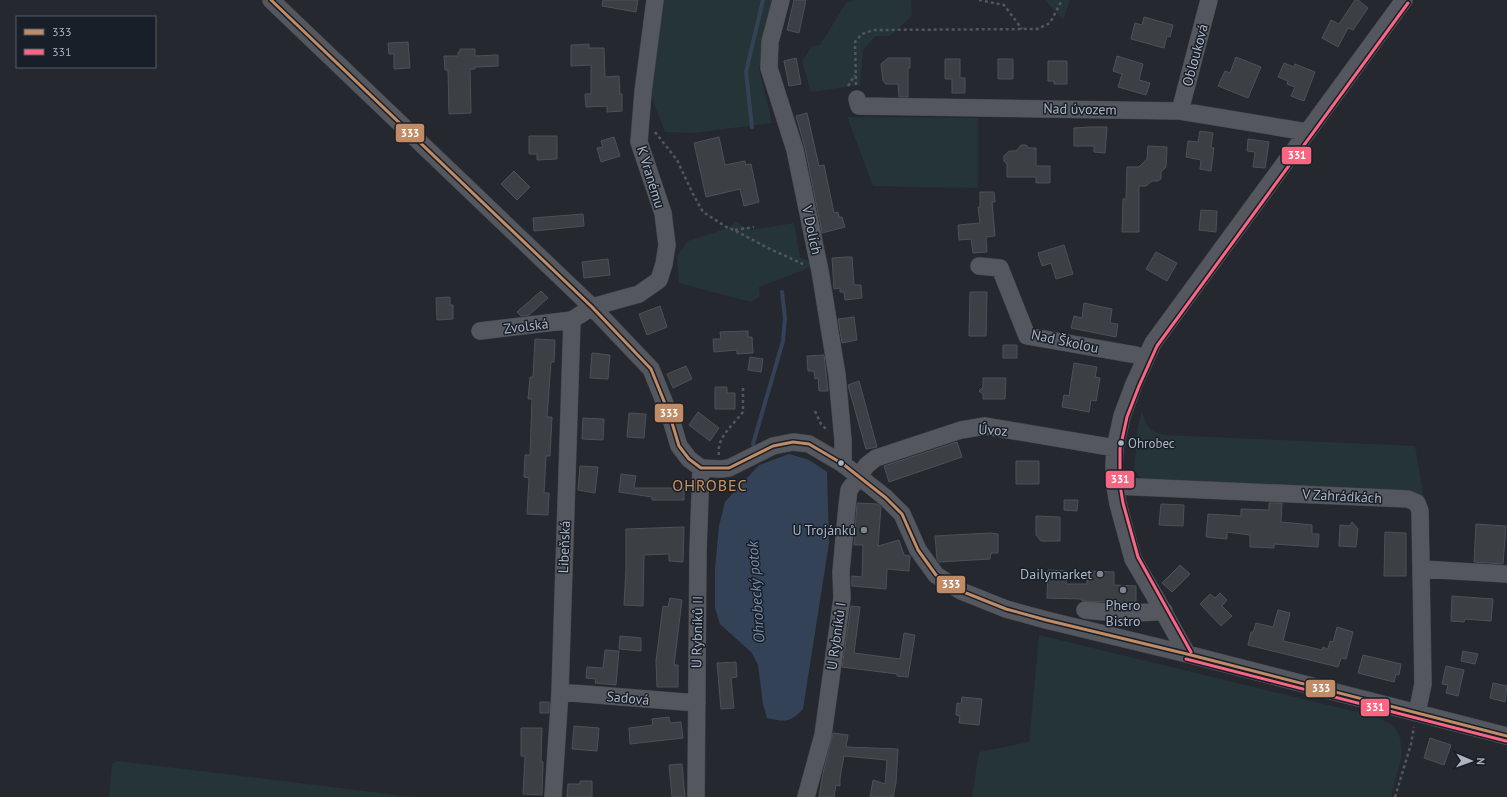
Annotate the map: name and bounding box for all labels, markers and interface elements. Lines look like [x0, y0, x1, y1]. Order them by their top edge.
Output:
legend [16, 16, 156, 68]
street label: Oblouková [1178, 22, 1212, 88]
text: 333 [52, 24, 72, 39]
text: 331 [52, 44, 72, 59]
street label: Nad úvozem [1043, 99, 1117, 119]
line badge: 333 [395, 123, 425, 143]
text: 333 [401, 126, 419, 140]
street label: K Vranému [633, 144, 669, 210]
line badge: 331 [1281, 146, 1312, 165]
text: 331 [1288, 148, 1306, 162]
street label: V Dolích [798, 203, 826, 256]
street label: Zvolská [503, 314, 549, 338]
street label: Nad Školou [1030, 325, 1100, 357]
line badge: 333 [654, 403, 684, 423]
text: 333 [660, 406, 678, 420]
street label: Úvoz [978, 420, 1008, 440]
place label: Ohrobec [1128, 435, 1175, 452]
marker: Ohrobec [1116, 438, 1126, 448]
unlabelled marker [836, 458, 846, 468]
line badge: 331 [1105, 470, 1135, 489]
text: 331 [1111, 472, 1129, 486]
district label: OHROBEC [672, 475, 748, 495]
street label: V Zahrádkách [1301, 485, 1382, 507]
street label: Libeňská [554, 520, 574, 574]
place label: U Trojánků [792, 521, 856, 539]
marker: U Trojánků [859, 525, 869, 535]
water label: Ohrobecký potok [742, 539, 769, 644]
place label: Dailymarket [1020, 565, 1092, 583]
marker: Dailymarket [1095, 569, 1105, 579]
line badge: 333 [936, 575, 966, 594]
text: 333 [942, 577, 960, 591]
marker: Phero Bistro [1118, 585, 1128, 595]
street label: U Rybníků II [687, 596, 707, 668]
place label: Phero Bistro [1106, 596, 1140, 630]
street label: U Rybníků I [822, 601, 850, 671]
line badge: 333 [1305, 679, 1336, 698]
text: 333 [1312, 681, 1330, 695]
street label: Sadová [606, 687, 650, 709]
line badge: 331 [1360, 698, 1390, 717]
text: 331 [1366, 700, 1384, 714]
north arrow [1451, 741, 1491, 781]
text: N [1474, 757, 1488, 765]

